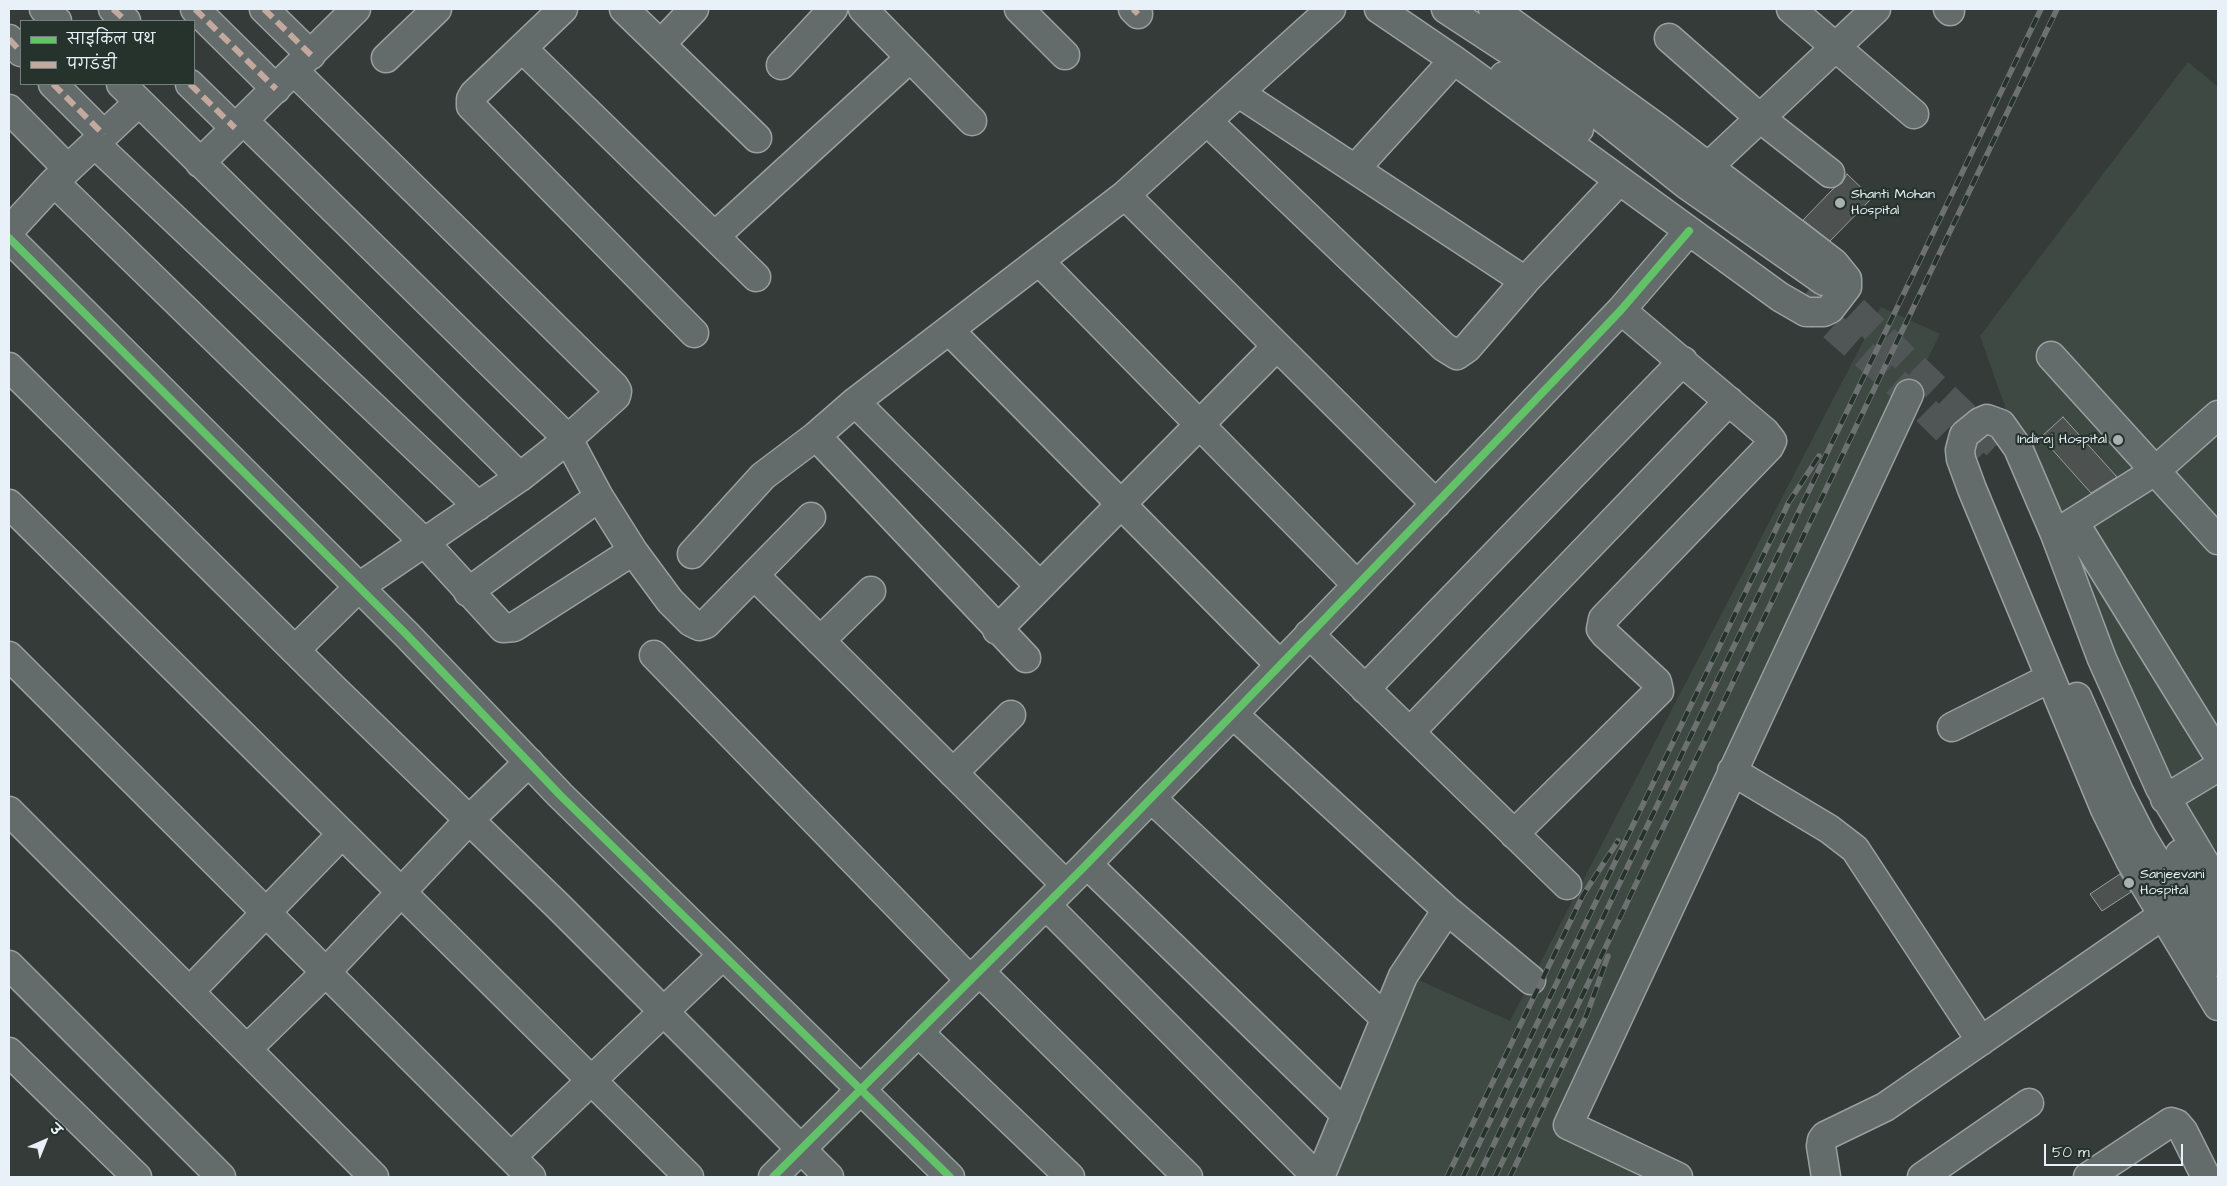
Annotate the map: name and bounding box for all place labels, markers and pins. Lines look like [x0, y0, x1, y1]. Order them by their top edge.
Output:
place label: Shanti Mohan Hospital [1851, 187, 1935, 220]
marker: Shanti Mohan Hospital [1833, 196, 1847, 210]
place label: Indiraj Hospital [2017, 432, 2107, 448]
marker: Indiraj Hospital [2111, 433, 2125, 447]
place label: Sanjeevani Hospital [2140, 867, 2204, 900]
marker: Sanjeevani Hospital [2122, 876, 2136, 890]

